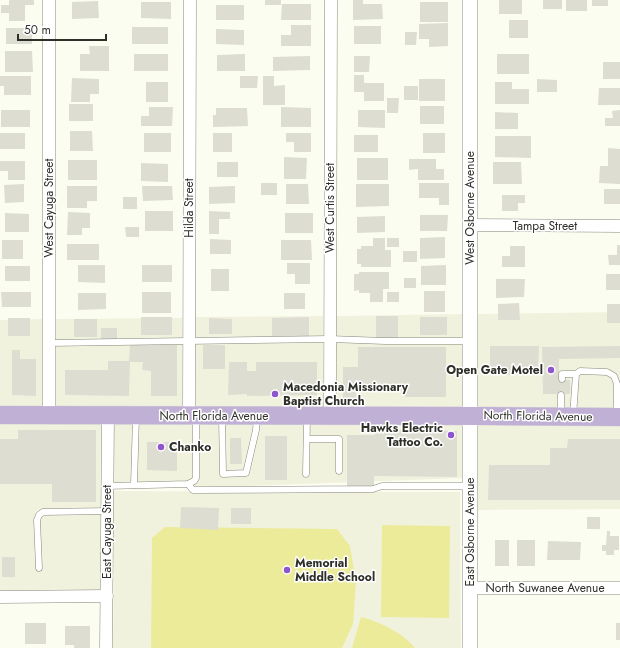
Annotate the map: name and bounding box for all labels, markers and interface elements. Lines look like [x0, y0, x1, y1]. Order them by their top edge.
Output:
scale bar [18, 16, 106, 42]
text: 50 m [24, 21, 51, 39]
street label: West Osborne Avenue [461, 151, 479, 265]
street label: West Cayuga Street [40, 158, 58, 257]
street label: West Curtis Street [321, 163, 339, 253]
street label: Hilda Street [180, 178, 198, 238]
street label: Tampa Street [513, 217, 577, 235]
place label: Open Gate Motel [446, 361, 543, 379]
marker: Open Gate Motel [546, 365, 556, 375]
place label: Macedonia Missionary Baptist Church [283, 378, 409, 410]
marker: Macedonia Missionary Baptist Church [270, 389, 280, 399]
street label: North Florida Avenue [483, 406, 593, 426]
street label: North Florida Avenue [160, 407, 268, 425]
place label: Hawks Electric Tattoo Co. [361, 419, 443, 451]
marker: Hawks Electric Tattoo Co. [446, 430, 456, 440]
place label: Chanko [169, 438, 211, 456]
marker: Chanko [156, 442, 166, 452]
street label: East Osborne Avenue [461, 478, 479, 586]
street label: East Cayuga Street [98, 485, 116, 579]
place label: Memorial Middle School [295, 554, 375, 586]
marker: Memorial Middle School [282, 565, 292, 575]
street label: North Suwanee Avenue [485, 579, 605, 597]

